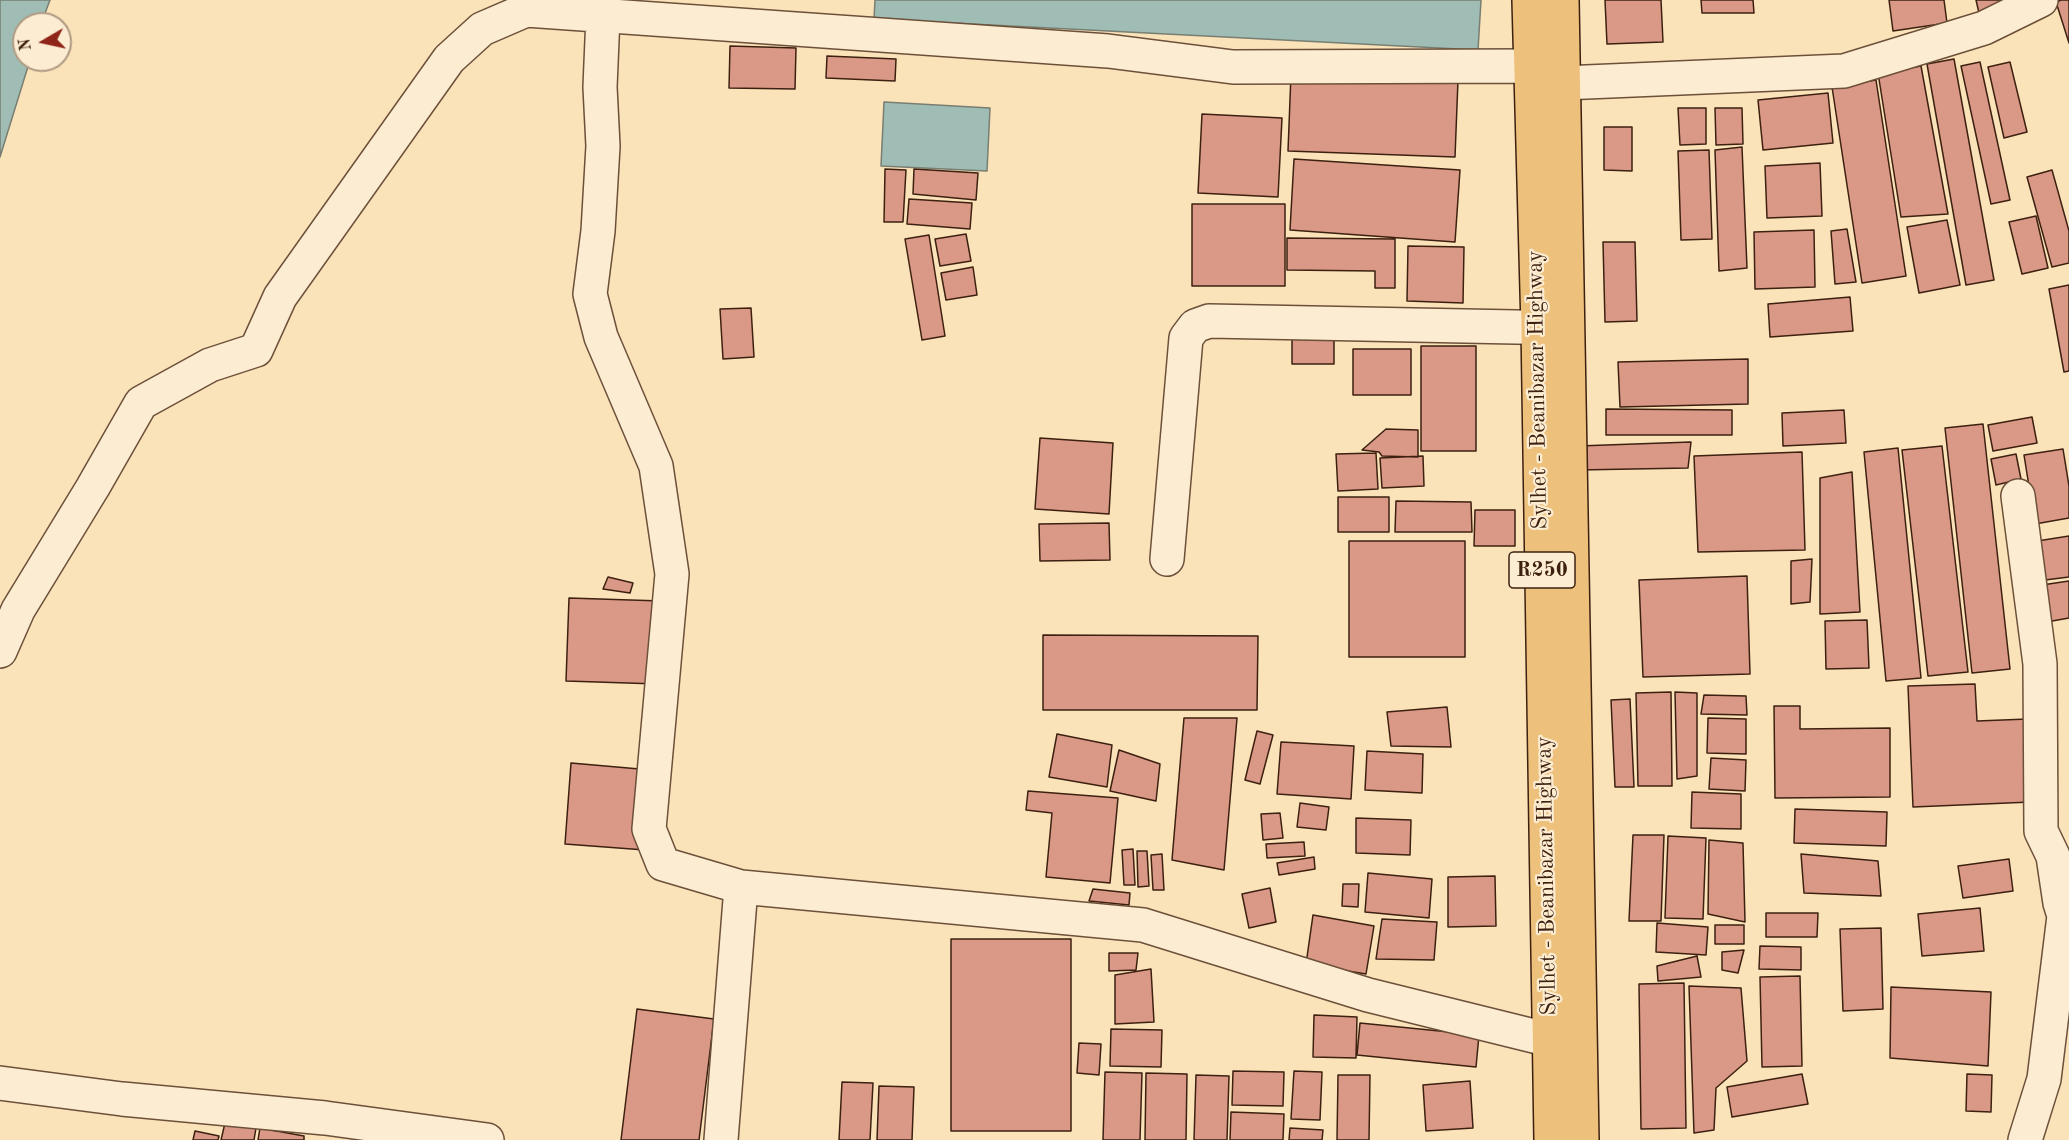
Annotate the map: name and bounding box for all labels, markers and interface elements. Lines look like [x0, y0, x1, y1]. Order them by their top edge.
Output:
north arrow [12, 12, 72, 72]
text: N [17, 37, 35, 52]
street label: Sylhet - Beanibazar Highway [1522, 250, 1554, 530]
road number: R250 [1509, 552, 1575, 588]
street label: Sylhet - Beanibazar Highway [1531, 736, 1563, 1016]

